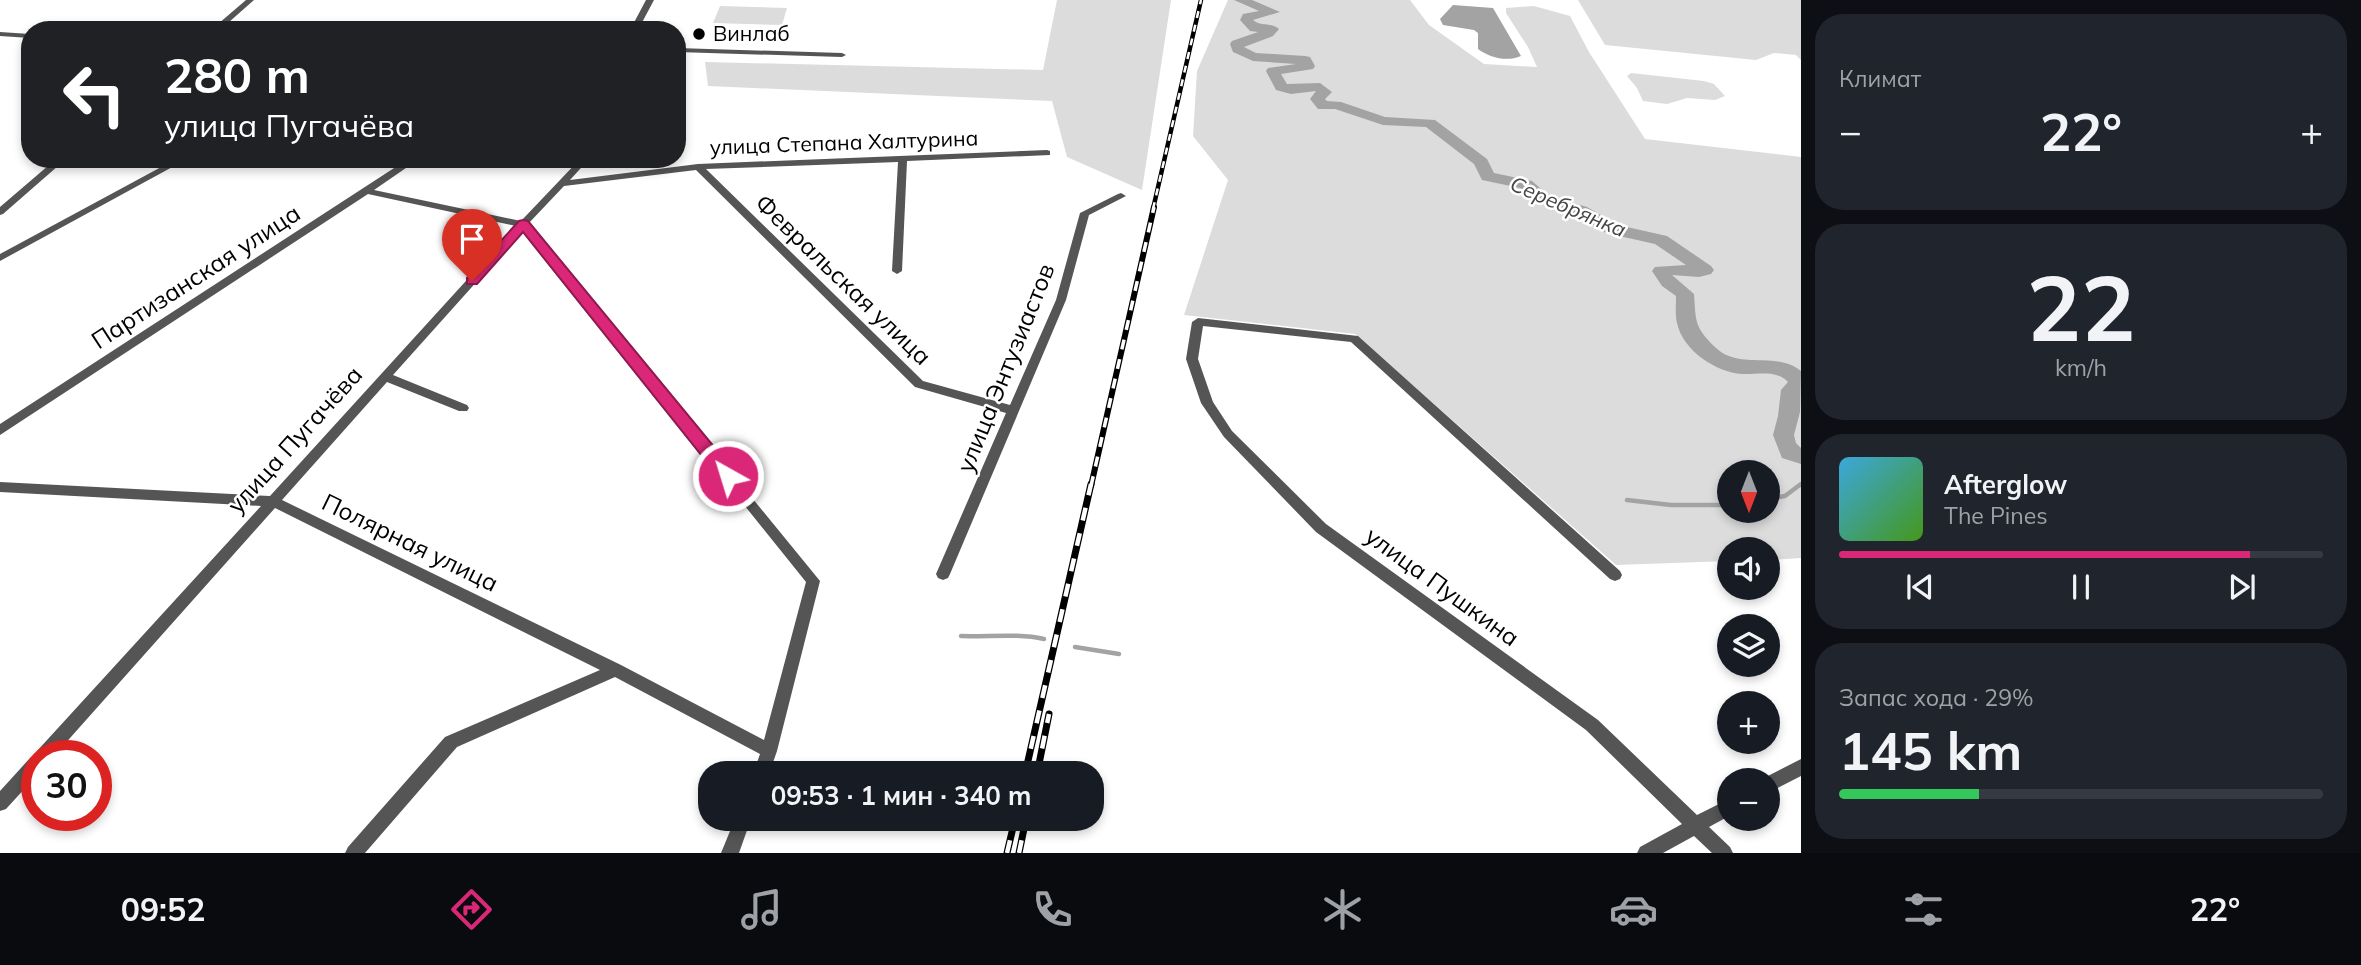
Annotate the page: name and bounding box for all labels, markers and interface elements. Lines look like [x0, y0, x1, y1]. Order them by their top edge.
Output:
place label: Винлаб [713, 20, 790, 46]
marker: Винлаб [691, 26, 707, 42]
text: 280 m [164, 44, 310, 105]
icon: left [49, 49, 140, 140]
text: Климат [1839, 64, 1921, 93]
text: 22° [2040, 99, 2122, 164]
text: улица Пугачёва [164, 105, 414, 145]
text: − [1839, 107, 1862, 155]
text: + [2300, 107, 2323, 155]
street label: улица Степана Халтурина [709, 124, 979, 160]
water label: Серебрянка [1506, 170, 1630, 242]
street label: Февральская улица [749, 188, 938, 371]
street label: Партизанская улица [85, 197, 306, 355]
pin [442, 209, 502, 281]
icon: arrive [453, 220, 491, 258]
text: 22 [2026, 250, 2136, 364]
street label: улица Энтузиастов [949, 259, 1061, 476]
text: km/h [2055, 353, 2107, 382]
street label: улица Пугачёва [220, 360, 368, 519]
position arrow [691, 439, 765, 513]
north arrow [1717, 460, 1780, 523]
map controls [1717, 460, 1780, 831]
text: Afterglow [1944, 468, 2067, 501]
street label: Полярная улица [317, 486, 503, 598]
text: The Pines [1944, 501, 2048, 530]
street label: улица Пушкина [1360, 520, 1526, 652]
button: sound [1717, 537, 1780, 600]
icon: previous [1901, 568, 1939, 606]
icon: pause [2062, 568, 2100, 606]
icon: next [2223, 568, 2261, 606]
button: layers [1717, 614, 1780, 677]
text: Запас хода · 29% [1839, 683, 2034, 712]
button: + [1717, 691, 1780, 754]
text: 145 km [1839, 718, 2022, 783]
speed limit sign: 30 [21, 740, 112, 831]
button: − [1717, 768, 1780, 831]
text: 09:53 · 1 мин · 340 m [771, 779, 1031, 812]
icon: directions [447, 885, 496, 934]
icon: music [737, 885, 786, 934]
icon: phone [1028, 885, 1077, 934]
icon: climate [1318, 885, 1367, 934]
icon: car [1609, 885, 1658, 934]
icon: filters [1899, 885, 1948, 934]
text: 09:52 [121, 889, 205, 929]
text: 22° [2190, 889, 2240, 929]

